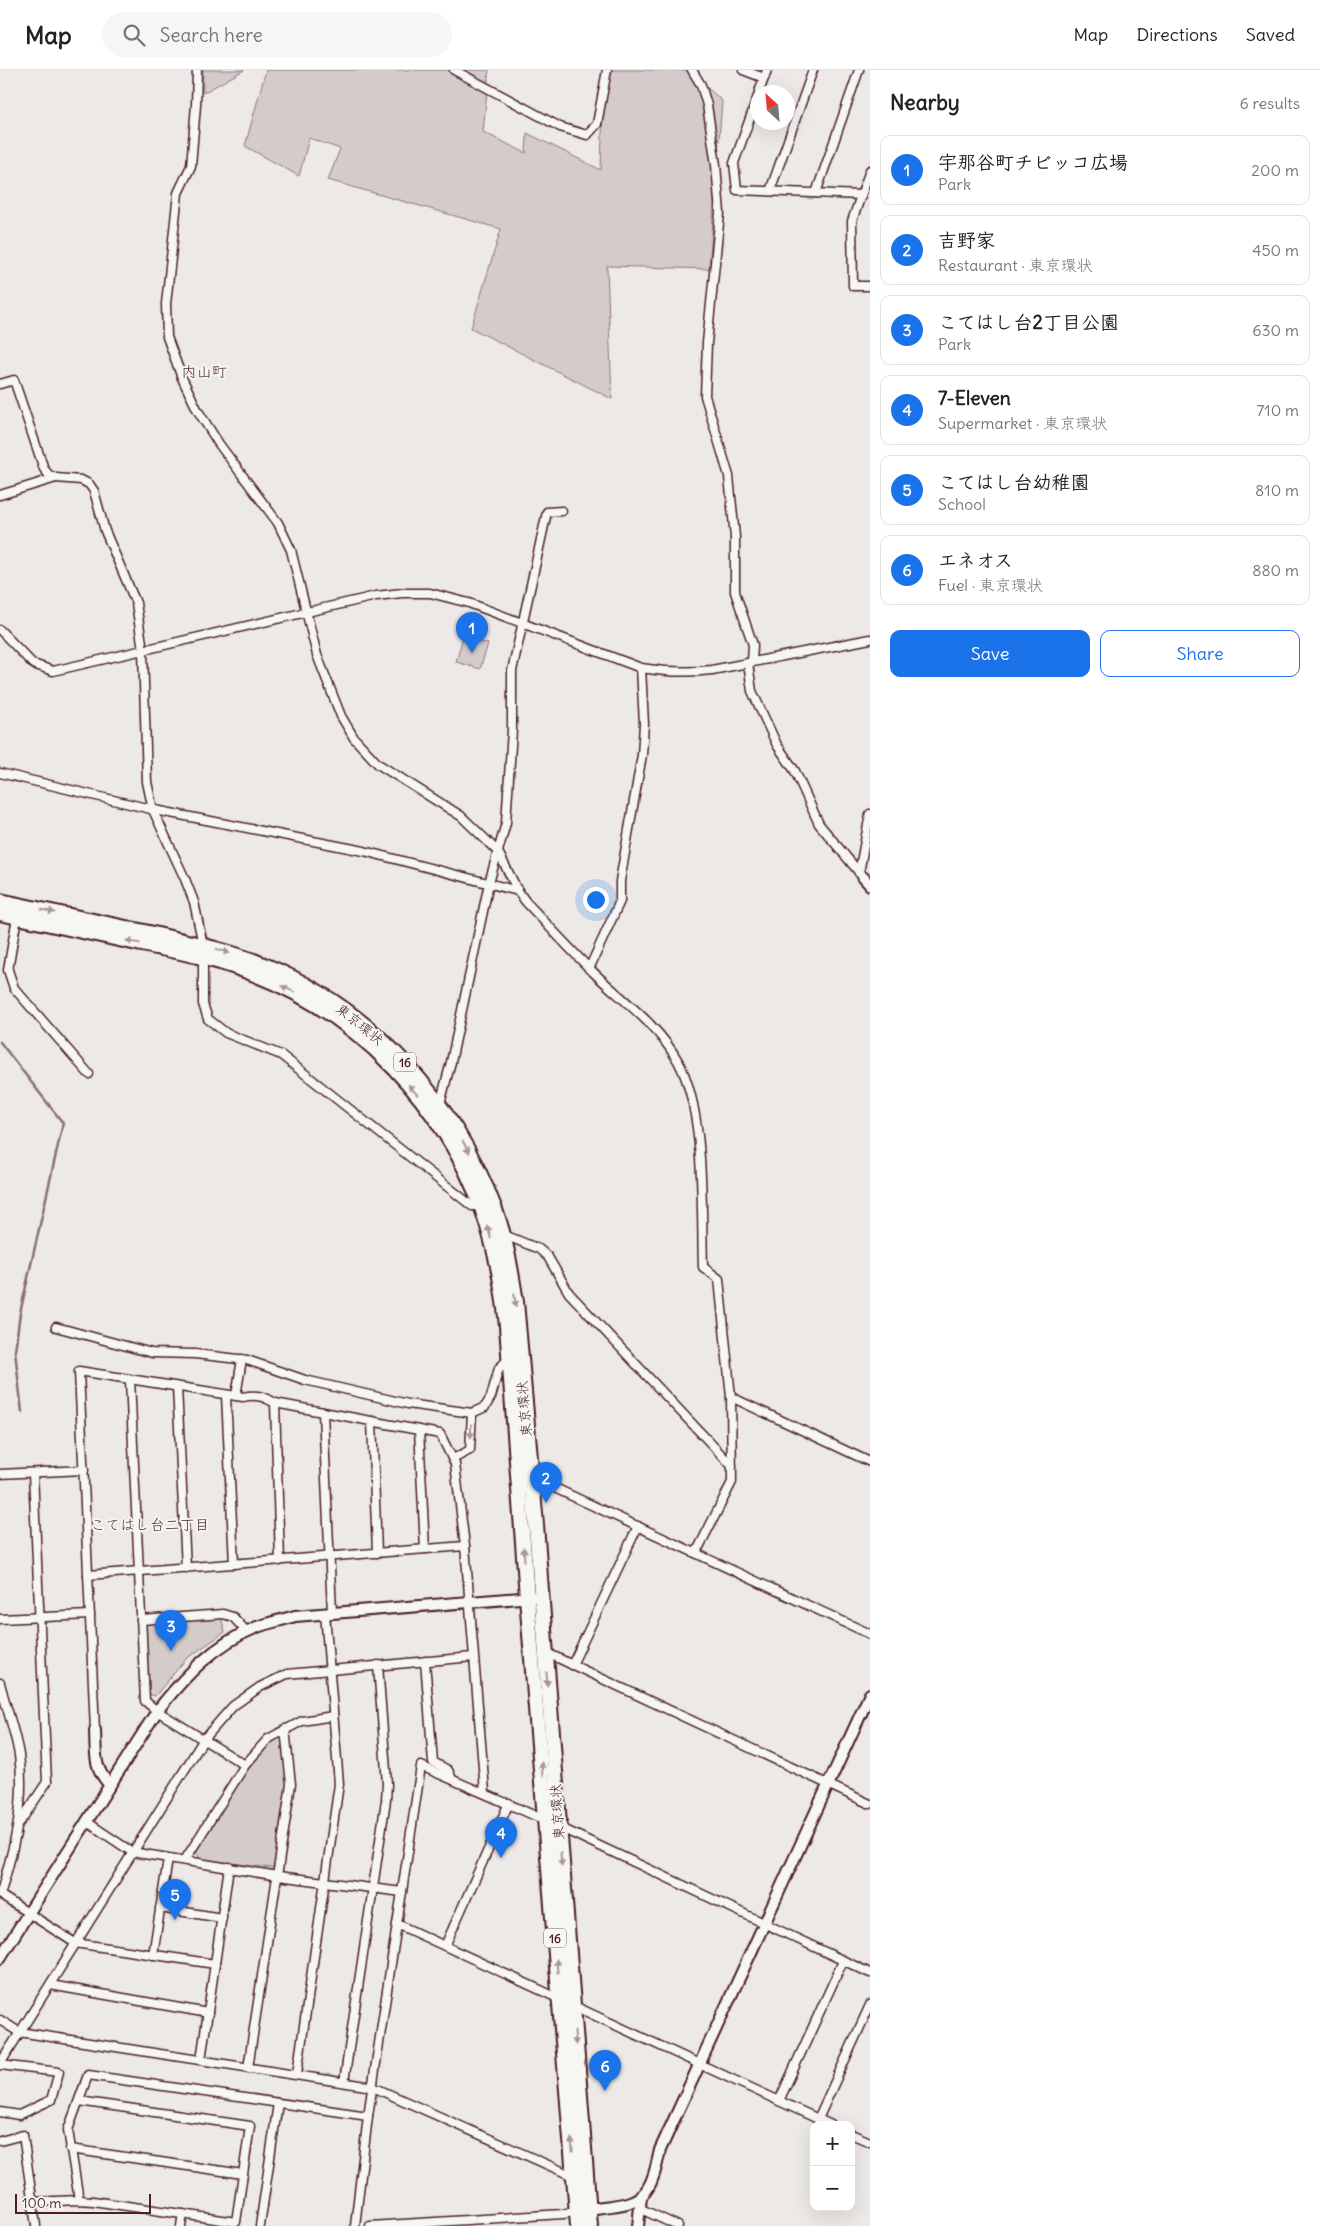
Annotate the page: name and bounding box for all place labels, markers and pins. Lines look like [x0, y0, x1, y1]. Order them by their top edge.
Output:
pin: 1 [456, 612, 488, 653]
pin: 2 [530, 1462, 562, 1503]
pin: 3 [155, 1610, 187, 1651]
pin: 4 [485, 1817, 517, 1858]
pin: 5 [159, 1879, 191, 1920]
pin: 6 [589, 2050, 621, 2091]

